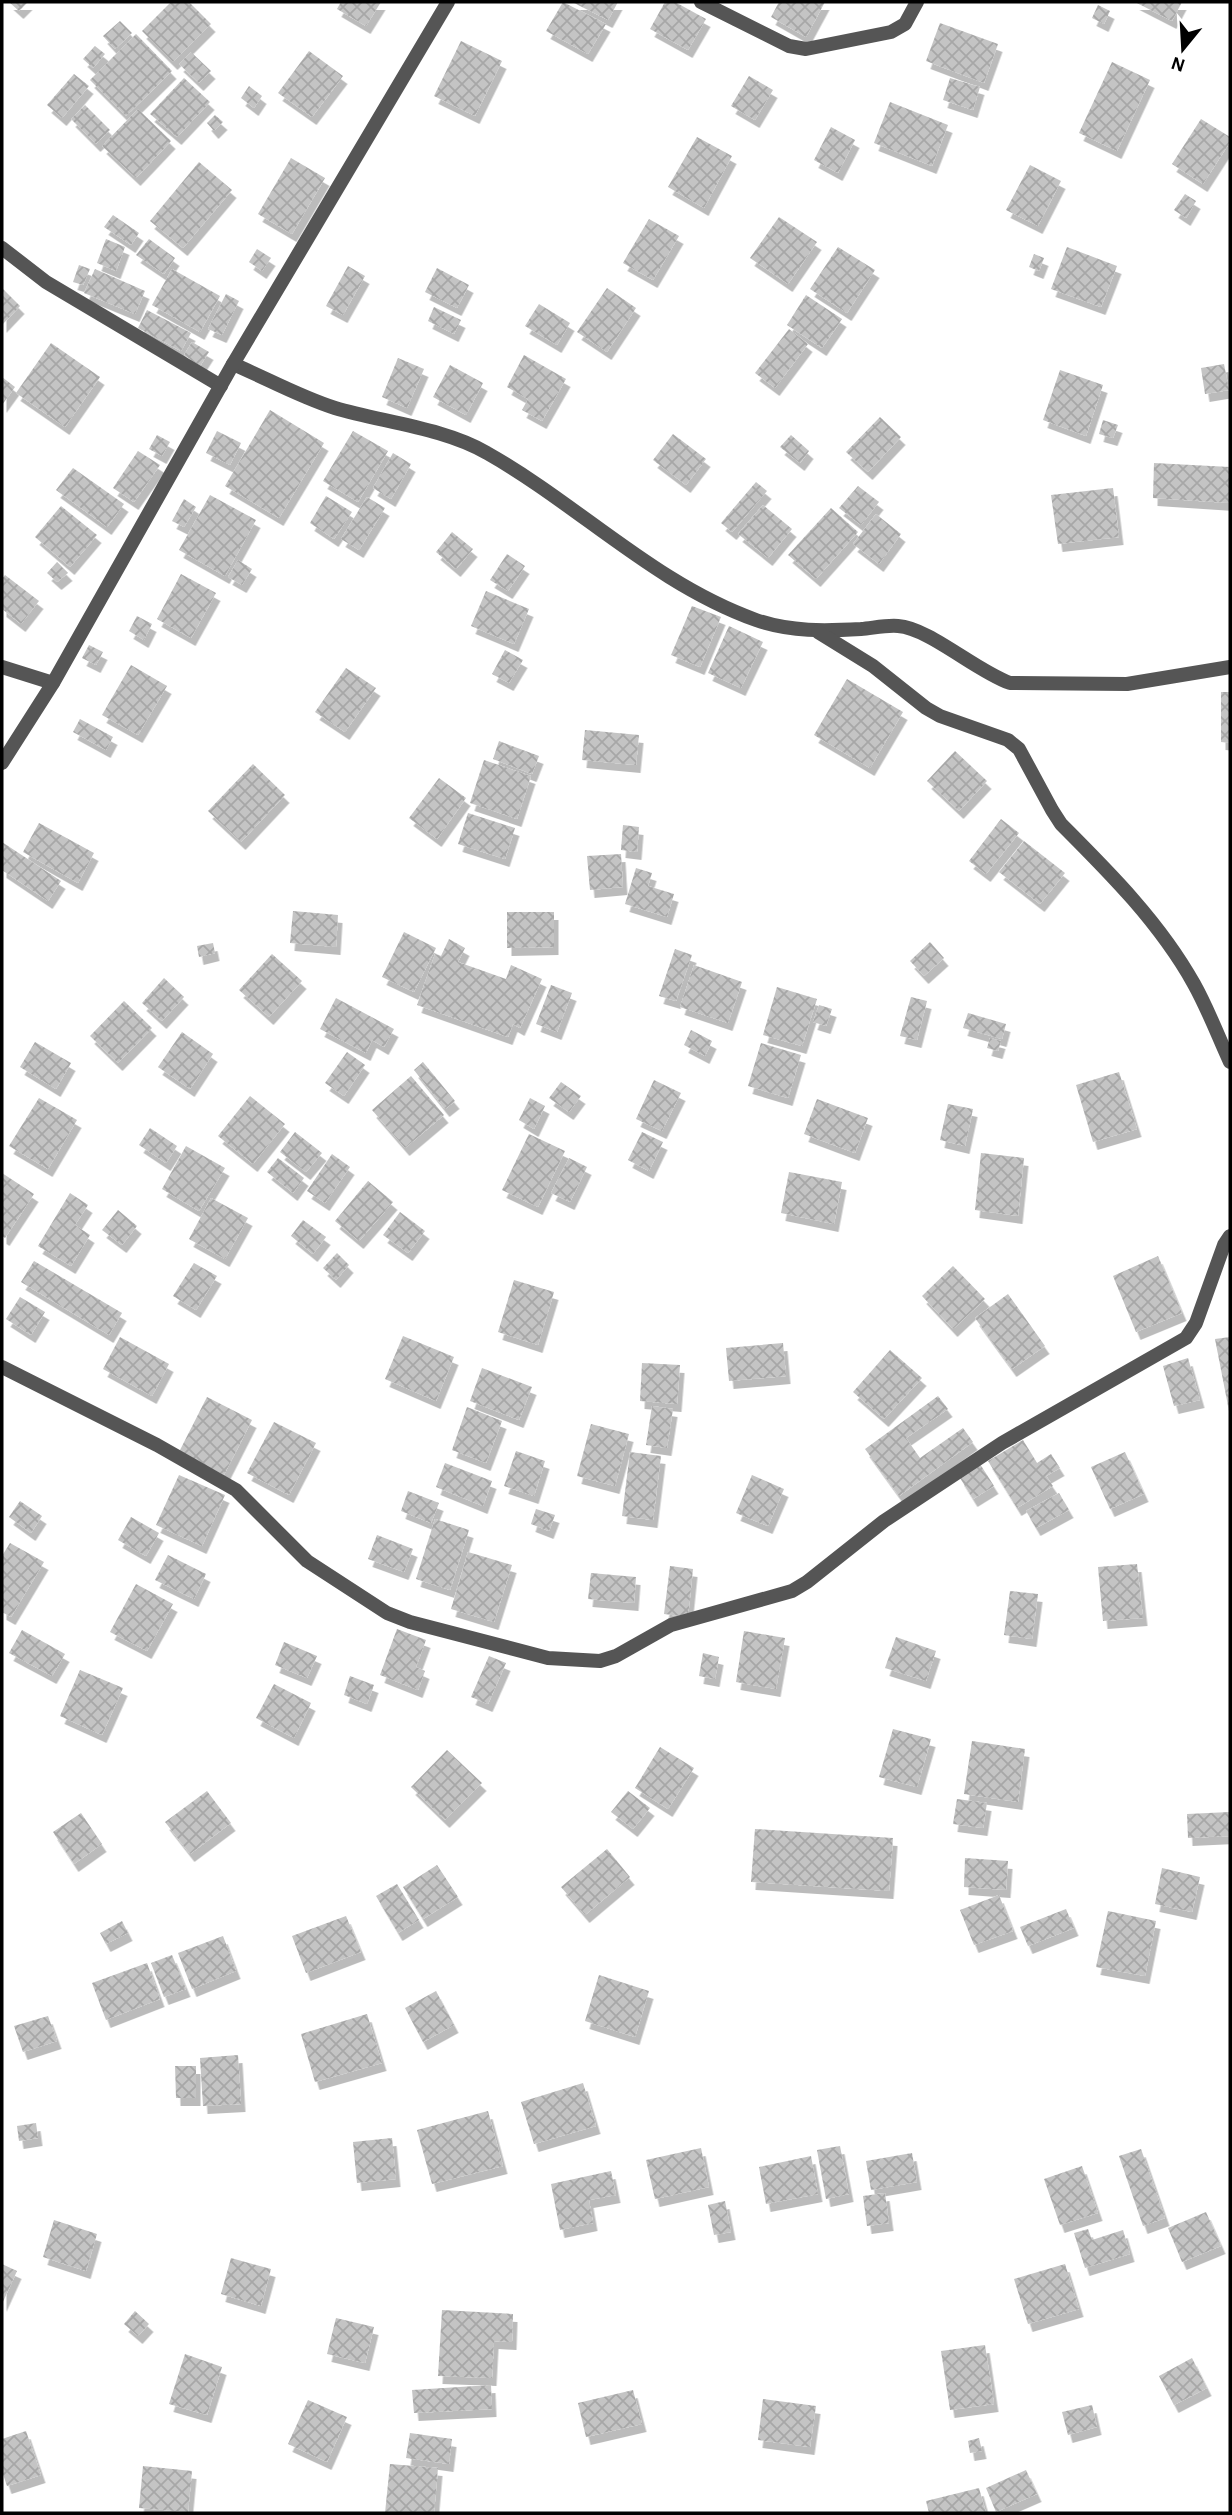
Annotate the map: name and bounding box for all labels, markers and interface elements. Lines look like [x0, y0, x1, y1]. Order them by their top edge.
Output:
north arrow [1148, 14, 1218, 84]
text: N [1169, 53, 1187, 75]

